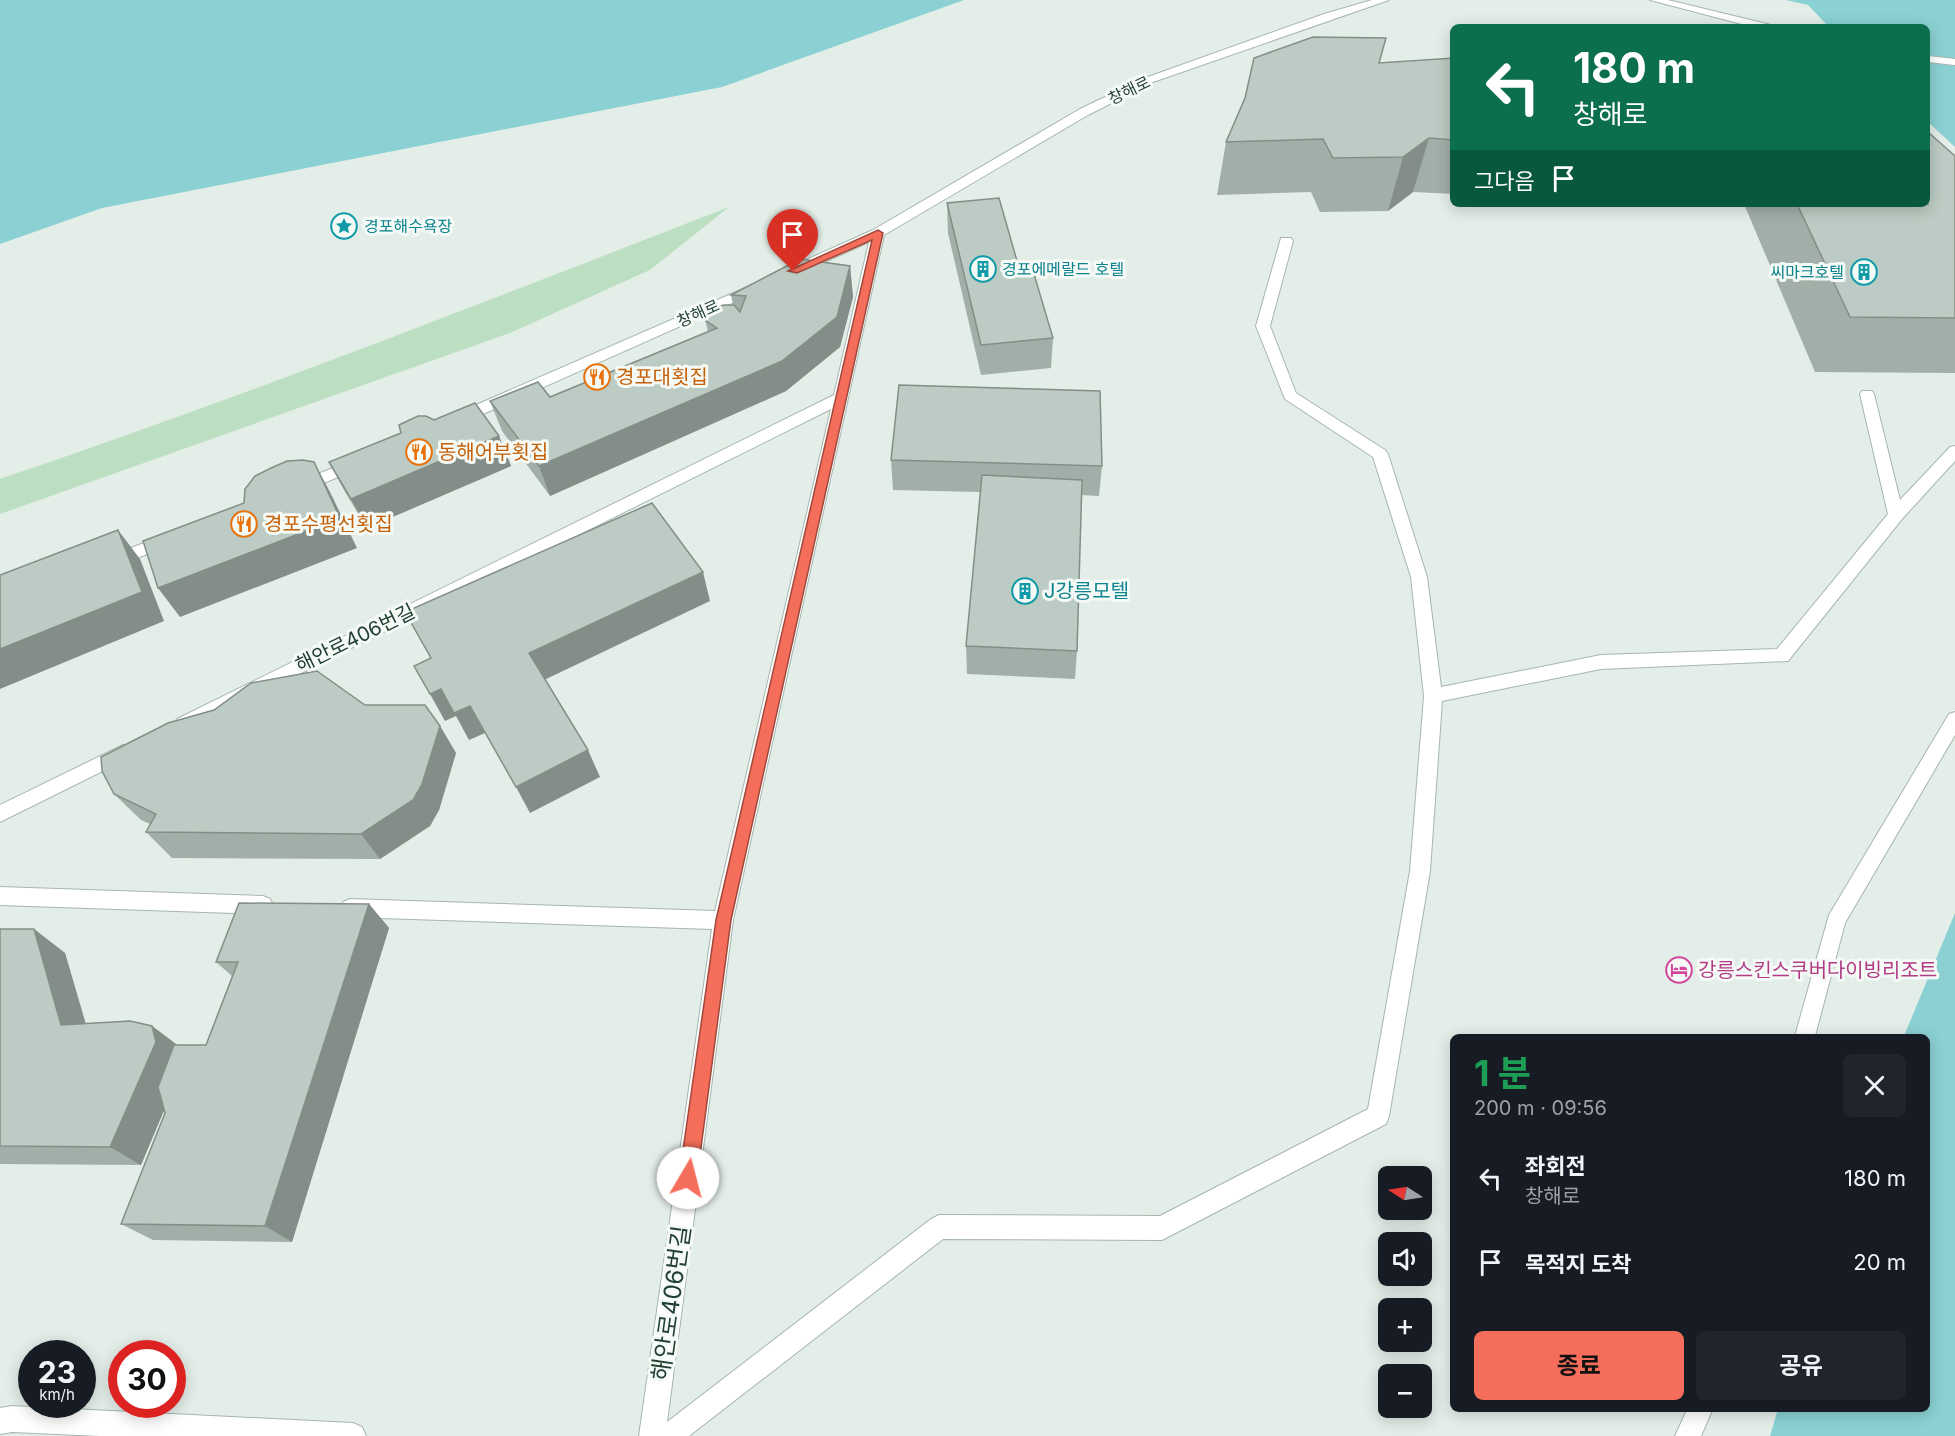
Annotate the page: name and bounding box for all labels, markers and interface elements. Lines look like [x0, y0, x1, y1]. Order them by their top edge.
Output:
text: 180 m [1573, 42, 1695, 93]
icon: left [1474, 48, 1552, 126]
street label: 창해로 [1105, 71, 1153, 109]
text: 창해로 [1573, 98, 1648, 131]
icon: arrive [1547, 162, 1580, 195]
text: 그다음 [1474, 168, 1535, 194]
pin [767, 209, 818, 271]
place icon: 경포해수욕장 [329, 211, 359, 241]
place label: 경포해수욕장 [364, 216, 453, 236]
icon: arrive [776, 218, 809, 251]
building icon: 경포에메랄드 호텔 [968, 254, 998, 284]
building icon: 씨마크호텔 [1849, 257, 1879, 287]
place label: 경포에메랄드 호텔 [1002, 259, 1124, 279]
place label: 씨마크호텔 [1770, 262, 1844, 282]
street label: 창해로 [674, 295, 722, 331]
restaurant icon: 경포대횟집 [582, 362, 612, 392]
place label: 경포대횟집 [616, 365, 708, 389]
restaurant icon: 동해어부횟집 [404, 437, 434, 467]
place label: 동해어부횟집 [438, 440, 548, 464]
restaurant icon: 경포수평선횟집 [229, 509, 259, 539]
place label: 경포수평선횟집 [264, 512, 393, 536]
building icon: J강릉모텔 [1010, 576, 1040, 606]
place label: J강릉모텔 [1044, 579, 1129, 603]
street label: 해안로406번길 [291, 599, 419, 677]
hotel icon: 강릉스킨스쿠버다이빙리조트 [1664, 955, 1694, 985]
place label: 강릉스킨스쿠버다이빙리조트 [1698, 958, 1937, 982]
text: 1 분 [1474, 1051, 1531, 1095]
button: close [1843, 1054, 1906, 1117]
text: 200 m · 09:56 [1474, 1096, 1607, 1120]
position arrow [656, 1146, 720, 1210]
text: 좌회전 [1525, 1153, 1586, 1179]
icon: left [1474, 1162, 1507, 1195]
text: 180 m [1844, 1165, 1906, 1191]
north arrow [1378, 1166, 1432, 1220]
map controls [1378, 1166, 1432, 1418]
text: 창해로 [1525, 1184, 1580, 1208]
street label: 해안로406번길 [646, 1224, 696, 1382]
button: sound [1378, 1232, 1432, 1286]
icon: arrive [1474, 1246, 1507, 1279]
text: 20 m [1853, 1249, 1906, 1275]
text: 목적지 도착 [1525, 1251, 1631, 1277]
button: + [1378, 1298, 1432, 1352]
button: 종료 [1474, 1331, 1684, 1400]
button: 공유 [1696, 1331, 1906, 1400]
speed limit sign: 30 [108, 1340, 186, 1418]
text: 23 [38, 1354, 76, 1390]
button: − [1378, 1364, 1432, 1418]
text: km/h [39, 1385, 75, 1404]

